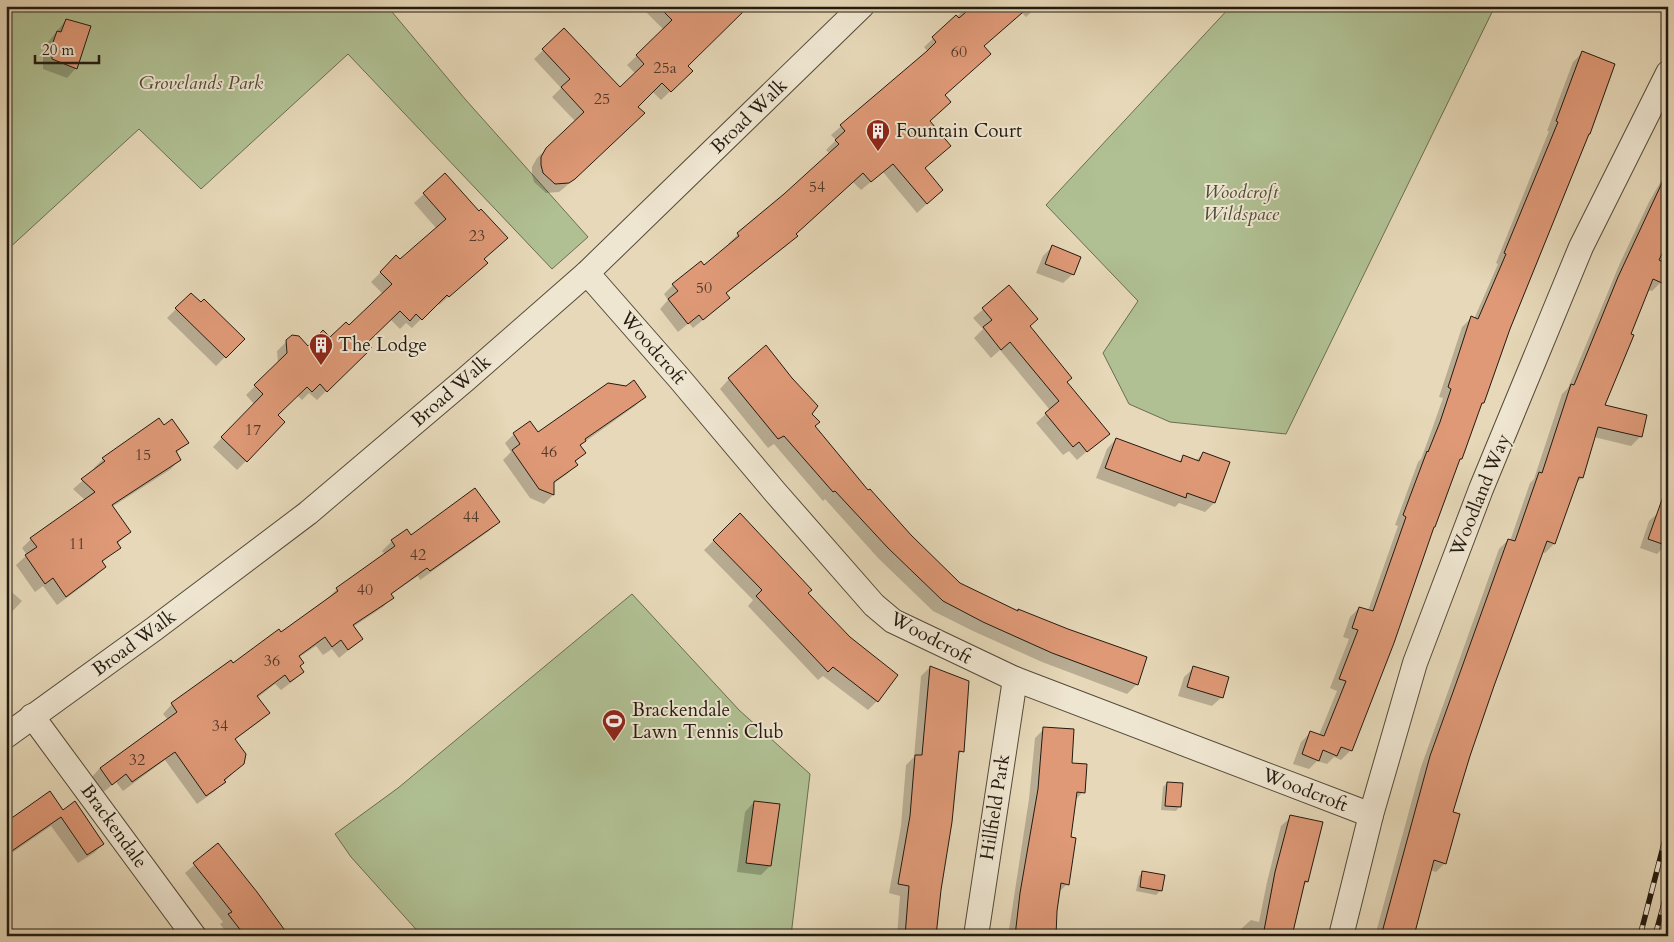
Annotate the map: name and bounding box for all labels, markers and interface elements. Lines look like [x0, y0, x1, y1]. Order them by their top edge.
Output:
scale bar [35, 32, 99, 64]
text: 20 m [42, 40, 74, 60]
house number: 60 [951, 41, 967, 63]
house number: 25a [653, 57, 677, 79]
park label: Grovelands Park [139, 70, 264, 96]
street label: Broad Walk [705, 72, 794, 159]
house number: 25 [594, 88, 610, 110]
building icon: Fountain Court [865, 118, 891, 152]
place label: Fountain Court [896, 118, 1022, 144]
house number: 54 [809, 176, 825, 198]
park label: Woodcroft Wildspace [1203, 179, 1280, 227]
house number: 23 [469, 225, 485, 247]
house number: 50 [696, 277, 712, 299]
street label: Woodcroft [613, 305, 692, 390]
building icon: The Lodge [308, 332, 334, 366]
place label: The Lodge [338, 332, 427, 358]
street label: Broad Walk [406, 349, 497, 433]
house number: 17 [245, 419, 261, 441]
street label: Woodland Way [1443, 430, 1516, 561]
house number: 46 [541, 441, 557, 463]
house number: 15 [135, 444, 151, 466]
house number: 44 [463, 506, 479, 528]
house number: 11 [69, 533, 85, 555]
house number: 42 [410, 544, 426, 566]
house number: 40 [357, 579, 373, 601]
street label: Broad Walk [87, 603, 182, 682]
street label: Woodcroft [885, 605, 977, 670]
house number: 36 [264, 650, 280, 672]
place label: Brackendale Lawn Tennis Club [632, 697, 784, 745]
sports icon: Brackendale Lawn Tennis Club [601, 708, 627, 742]
house number: 34 [212, 715, 228, 737]
house number: 32 [129, 749, 145, 771]
street label: Hillfield Park [974, 751, 1016, 862]
street label: Woodcroft [1258, 762, 1351, 818]
street label: Brackendale [75, 779, 153, 873]

